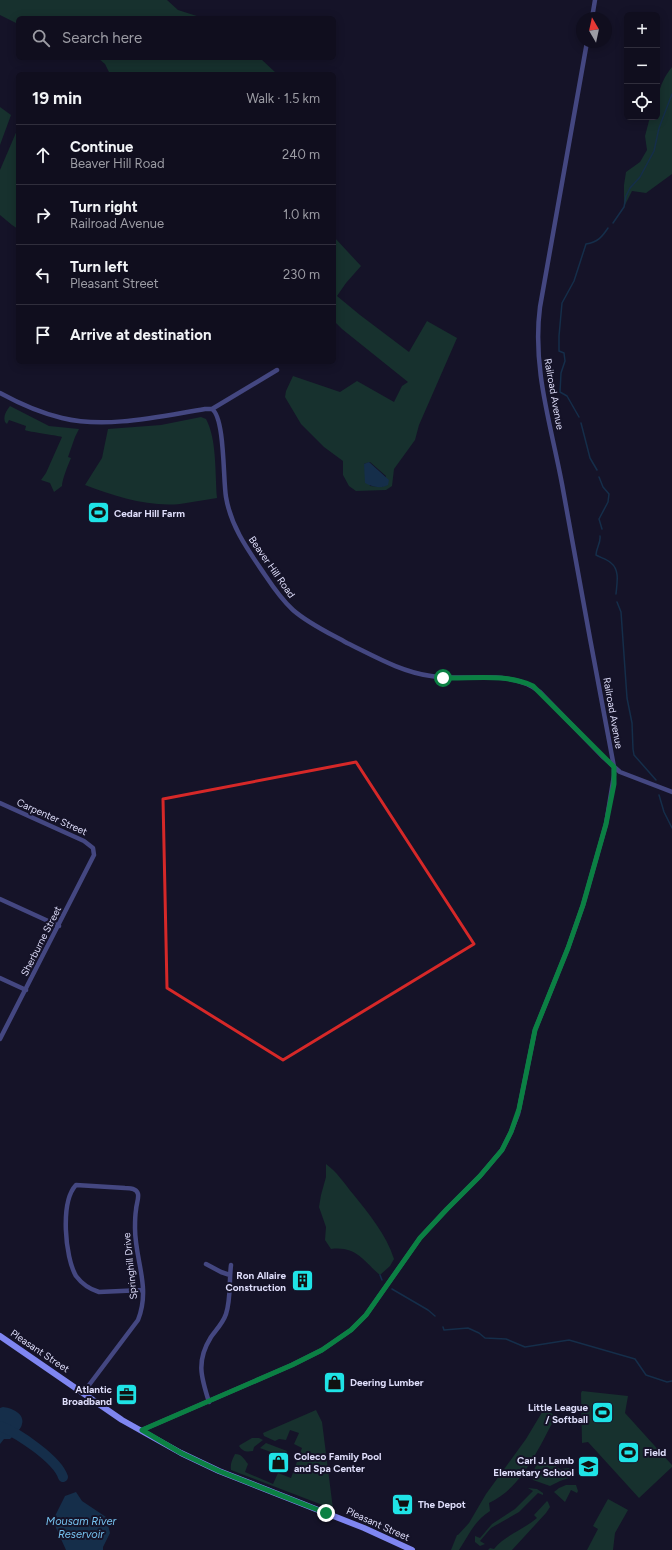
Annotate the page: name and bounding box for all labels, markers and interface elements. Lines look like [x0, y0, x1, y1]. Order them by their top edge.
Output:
north arrow [576, 12, 612, 48]
map controls [624, 12, 660, 120]
button: + [624, 12, 660, 48]
search box [16, 16, 336, 60]
icon: search [30, 27, 52, 49]
text: Search here [62, 29, 142, 47]
button: − [624, 48, 660, 84]
button: locate [624, 84, 660, 120]
text: 19 min [32, 88, 82, 108]
text: Walk · 1.5 km [246, 91, 320, 106]
text: Continue [70, 138, 133, 156]
icon: ahead [32, 144, 54, 166]
text: 240 m [282, 147, 320, 162]
text: Beaver Hill Road [70, 156, 165, 171]
text: Turn right [70, 198, 138, 216]
icon: right [32, 204, 54, 226]
text: 1.0 km [283, 207, 320, 222]
text: Railroad Avenue [70, 216, 164, 231]
text: Turn left [70, 258, 128, 276]
icon: left [32, 264, 54, 286]
text: 230 m [283, 267, 320, 282]
text: Pleasant Street [70, 276, 159, 291]
icon: arrive [32, 324, 54, 346]
text: Arrive at destination [70, 326, 211, 344]
street label: Railroad Avenue [541, 357, 567, 431]
sports icon: Cedar Hill Farm [85, 500, 111, 526]
place label: Cedar Hill Farm [114, 507, 185, 520]
street label: Beaver Hill Road [246, 533, 298, 601]
route start [434, 669, 452, 687]
street label: Railroad Avenue [600, 676, 626, 750]
street label: Carpenter Street [15, 796, 89, 838]
street label: Sherburne Street [18, 904, 64, 978]
street label: Springhill Drive [120, 1231, 140, 1300]
building icon: Ron Allaire Construction [289, 1268, 315, 1294]
place label: Ron Allaire Construction [226, 1269, 286, 1294]
street label: Pleasant Street [8, 1327, 72, 1376]
shop icon: Deering Lumber [321, 1369, 347, 1395]
place label: Deering Lumber [350, 1376, 424, 1389]
office icon: Atlantic Broadband [114, 1382, 140, 1408]
place label: Atlantic Broadband [62, 1383, 113, 1408]
sports icon: Little League / Softball [590, 1400, 616, 1426]
place label: Little League / Softball [528, 1401, 588, 1426]
sports icon: Field [616, 1439, 642, 1465]
place label: Field [644, 1446, 666, 1459]
shop icon: Coleco Family Pool and Spa Center [266, 1449, 292, 1475]
place label: Coleco Family Pool and Spa Center [294, 1450, 381, 1475]
school or university icon: Carl J. Lamb Elemetary School [576, 1453, 602, 1479]
place label: Carl J. Lamb Elemetary School [493, 1454, 574, 1479]
supermarket icon: The Depot [390, 1491, 416, 1517]
place label: The Depot [418, 1498, 466, 1511]
route end [317, 1504, 335, 1522]
street label: Pleasant Street [344, 1504, 412, 1544]
water label: Mousam River Reservoir [46, 1515, 117, 1541]

